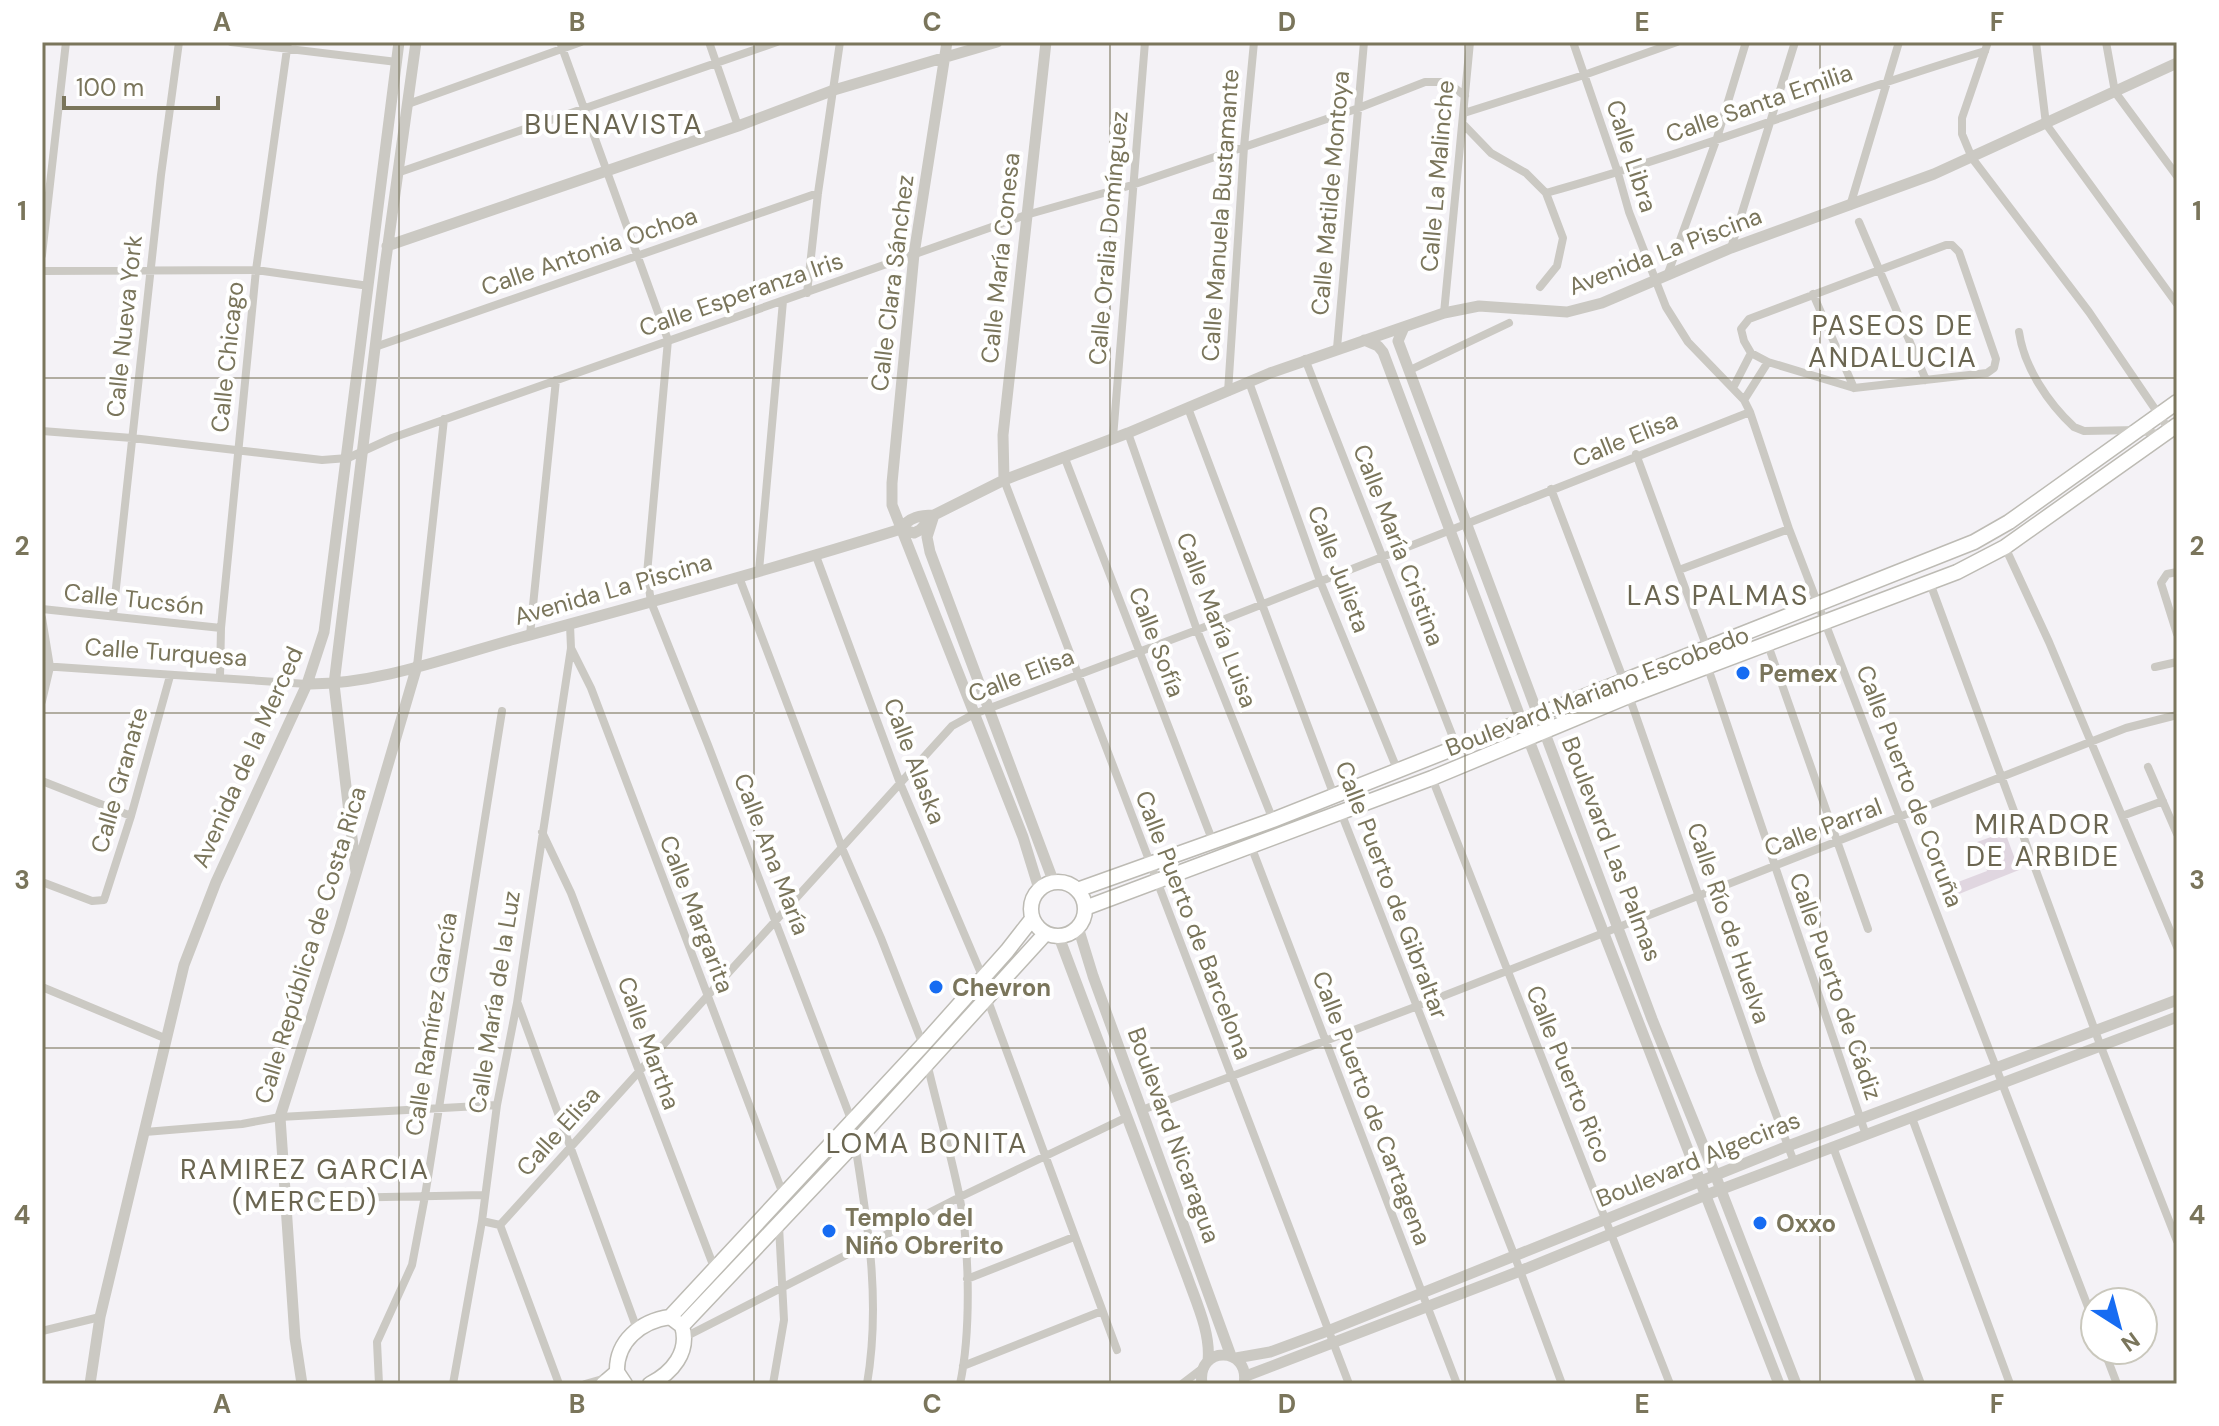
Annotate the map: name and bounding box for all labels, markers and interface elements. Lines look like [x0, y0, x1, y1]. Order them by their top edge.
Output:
text: A [213, 5, 231, 39]
text: B [569, 5, 585, 39]
text: C [922, 5, 942, 39]
text: D [1278, 5, 1296, 39]
text: E [1634, 5, 1650, 39]
text: F [1990, 5, 2004, 39]
street label: Calle Santa Emilia [1662, 57, 1856, 149]
scale bar [64, 60, 218, 110]
street label: Calle Manuela Bustamante [1194, 68, 1246, 362]
street label: Calle Matilde Montoya [1304, 69, 1356, 317]
text: 100 m [76, 72, 144, 103]
street label: Calle La Malinche [1413, 79, 1461, 273]
street label: Calle Libra [1599, 96, 1665, 216]
district label: BUENAVISTA [524, 106, 704, 143]
street label: Calle Oralia Domínguez [1081, 110, 1135, 366]
street label: Calle María Conesa [974, 151, 1026, 365]
street label: Calle Clara Sánchez [863, 173, 921, 393]
text: 1 [17, 194, 27, 228]
text: 1 [2192, 194, 2202, 228]
street label: Calle Antonia Ochoa [477, 199, 701, 303]
street label: Avenida La Piscina [1564, 200, 1766, 302]
street label: Calle Nueva York [99, 233, 149, 419]
street label: Calle Esperanza Iris [635, 245, 847, 343]
street label: Calle Chicago [204, 280, 250, 434]
district label: PASEOS DE ANDALUCIA [1808, 307, 1978, 376]
street label: Calle Elisa [1568, 404, 1682, 474]
street label: Calle María Cristina [1346, 440, 1452, 650]
street label: Calle Julieta [1301, 501, 1377, 637]
street label: Calle María Luisa [1169, 528, 1265, 712]
text: 2 [14, 529, 30, 563]
text: 2 [2189, 529, 2205, 563]
street label: Avenida La Piscina [510, 546, 716, 632]
street label: Calle Tucsón [62, 576, 206, 622]
district label: LAS PALMAS [1627, 577, 1809, 614]
street label: Calle Sofía [1122, 582, 1192, 702]
street label: Boulevard Mariano Escobedo [1441, 619, 1753, 763]
street label: Calle Turquesa [84, 631, 248, 673]
street label: Calle Elisa [964, 641, 1078, 709]
street label: Avenida de la Merced [184, 642, 310, 872]
place label: Pemex [1759, 658, 1838, 689]
street label: Calle Puerto de Coruña [1850, 661, 1970, 911]
marker: Pemex [1734, 664, 1752, 682]
street label: Calle Alaska [877, 694, 953, 828]
street label: Calle Granate [83, 703, 155, 857]
street label: Boulevard Las Palmas [1555, 732, 1669, 966]
street label: Calle Puerto de Gibraltar [1329, 757, 1456, 1023]
street label: Calle Ana María [727, 769, 817, 939]
street label: Calle República de Costa Rica [247, 783, 373, 1107]
street label: Calle Puerto de Barcelona [1128, 786, 1260, 1064]
street label: Calle Parral [1760, 790, 1886, 864]
district label: MIRADOR DE ARBIDE [1966, 806, 2120, 875]
street label: Calle Río de Huelva [1680, 818, 1778, 1028]
street label: Calle Margarita [653, 831, 741, 997]
text: 3 [14, 863, 30, 897]
text: 3 [2189, 863, 2205, 897]
street label: Calle Puerto de Cádiz [1783, 868, 1889, 1104]
street label: Calle María de la Luz [461, 888, 527, 1116]
street label: Calle Ramírez García [398, 910, 464, 1138]
street label: Calle Puerto de Cartagena [1305, 967, 1439, 1249]
street label: Calle Martha [611, 972, 687, 1114]
place label: Chevron [952, 972, 1051, 1003]
marker: Chevron [927, 978, 945, 996]
street label: Calle Puerto Rico [1519, 981, 1619, 1167]
street label: Boulevard Nicaragua [1121, 1023, 1227, 1247]
street label: Calle Elisa [509, 1079, 607, 1183]
street label: Boulevard Algeciras [1591, 1104, 1805, 1214]
district label: LOMA BONITA [826, 1125, 1028, 1162]
district label: RAMIREZ GARCIA (MERCED) [180, 1151, 430, 1220]
text: 4 [14, 1198, 30, 1232]
text: 4 [2189, 1198, 2205, 1232]
place label: Templo del Niño Obrerito [845, 1202, 1004, 1261]
place label: Oxxo [1776, 1208, 1836, 1239]
marker: Oxxo [1751, 1214, 1769, 1232]
marker: Templo del Niño Obrerito [820, 1222, 838, 1240]
north arrow [2079, 1286, 2159, 1366]
text: N [2115, 1325, 2145, 1358]
text: A [213, 1387, 231, 1421]
text: B [569, 1387, 585, 1421]
text: C [922, 1387, 942, 1421]
text: D [1278, 1387, 1296, 1421]
text: E [1634, 1387, 1650, 1421]
text: F [1990, 1387, 2004, 1421]

